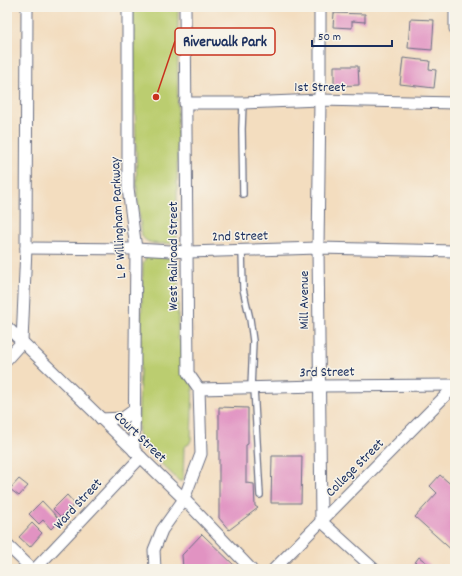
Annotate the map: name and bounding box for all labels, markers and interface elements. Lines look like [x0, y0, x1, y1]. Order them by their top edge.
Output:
scale bar [312, 22, 392, 48]
callout: Riverwalk Park [175, 28, 275, 55]
text: 50 m [318, 29, 341, 46]
text: Riverwalk Park [183, 32, 267, 54]
street label: 1st Street [294, 78, 346, 98]
street label: L P Willingham Parkway [106, 156, 132, 279]
street label: West Railroad Street [164, 201, 184, 311]
street label: 2nd Street [212, 227, 268, 247]
street label: Mill Avenue [295, 271, 315, 329]
street label: 3rd Street [299, 363, 355, 383]
street label: Court Street [109, 407, 171, 468]
street label: College Street [322, 435, 389, 502]
street label: Ward Street [49, 474, 107, 534]

